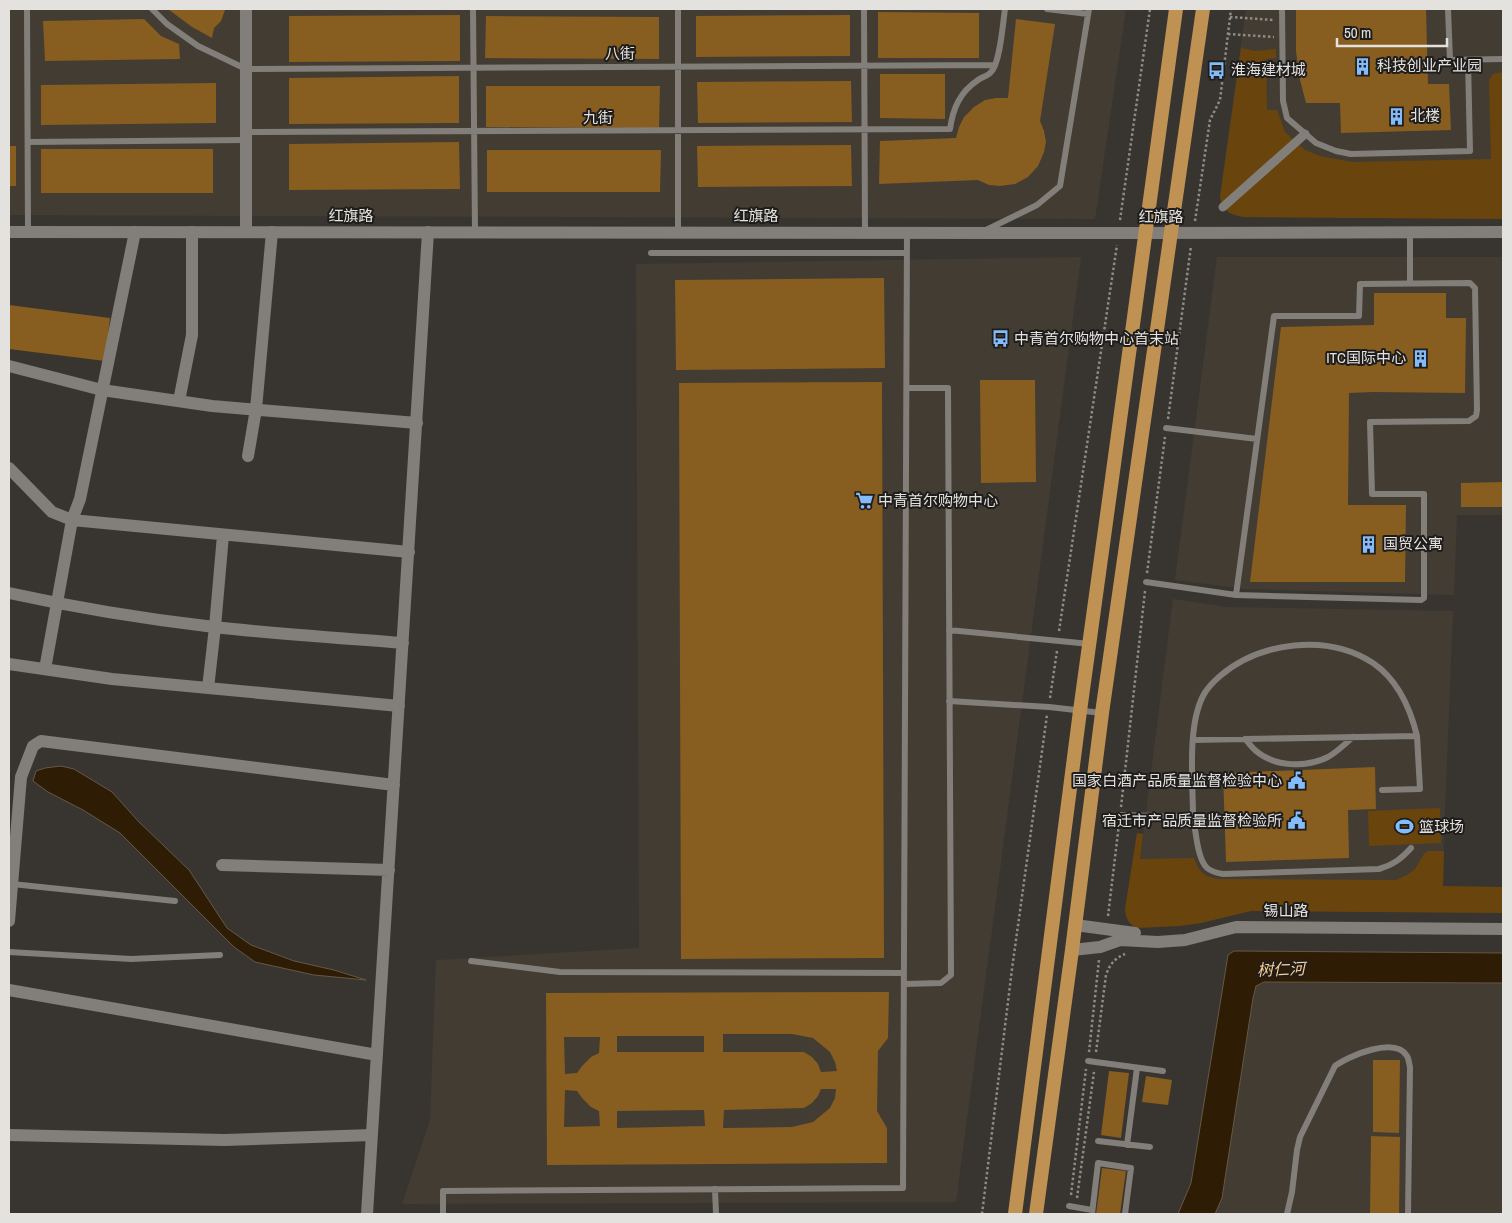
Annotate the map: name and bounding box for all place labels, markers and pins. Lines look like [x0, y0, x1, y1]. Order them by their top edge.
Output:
place label: 科技创业产业园 [1377, 55, 1482, 76]
building icon: 科技创业产业园 [1353, 56, 1373, 76]
place label: 淮海建材城 [1231, 59, 1306, 80]
bus stop icon: 淮海建材城 [1207, 60, 1227, 80]
place label: 北楼 [1410, 105, 1440, 126]
building icon: 北楼 [1386, 106, 1406, 126]
place label: 中青首尔购物中心首末站 [1014, 328, 1179, 349]
bus stop icon: 中青首尔购物中心首末站 [990, 329, 1010, 349]
place label: ITC国际中心 [1326, 347, 1406, 368]
building icon: ITC国际中心 [1410, 348, 1430, 368]
place label: 中青首尔购物中心 [878, 490, 998, 511]
supermarket icon: 中青首尔购物中心 [854, 491, 874, 511]
place label: 国贸公寓 [1383, 533, 1443, 554]
building icon: 国贸公寓 [1359, 534, 1379, 554]
place label: 国家白酒产品质量监督检验中心 [1072, 770, 1282, 791]
public building icon: 国家白酒产品质量监督检验中心 [1286, 771, 1306, 791]
place label: 宿迁市产品质量监督检验所 [1102, 810, 1282, 831]
public building icon: 宿迁市产品质量监督检验所 [1286, 811, 1306, 831]
place label: 篮球场 [1419, 816, 1464, 837]
sports icon: 篮球场 [1395, 817, 1415, 837]

